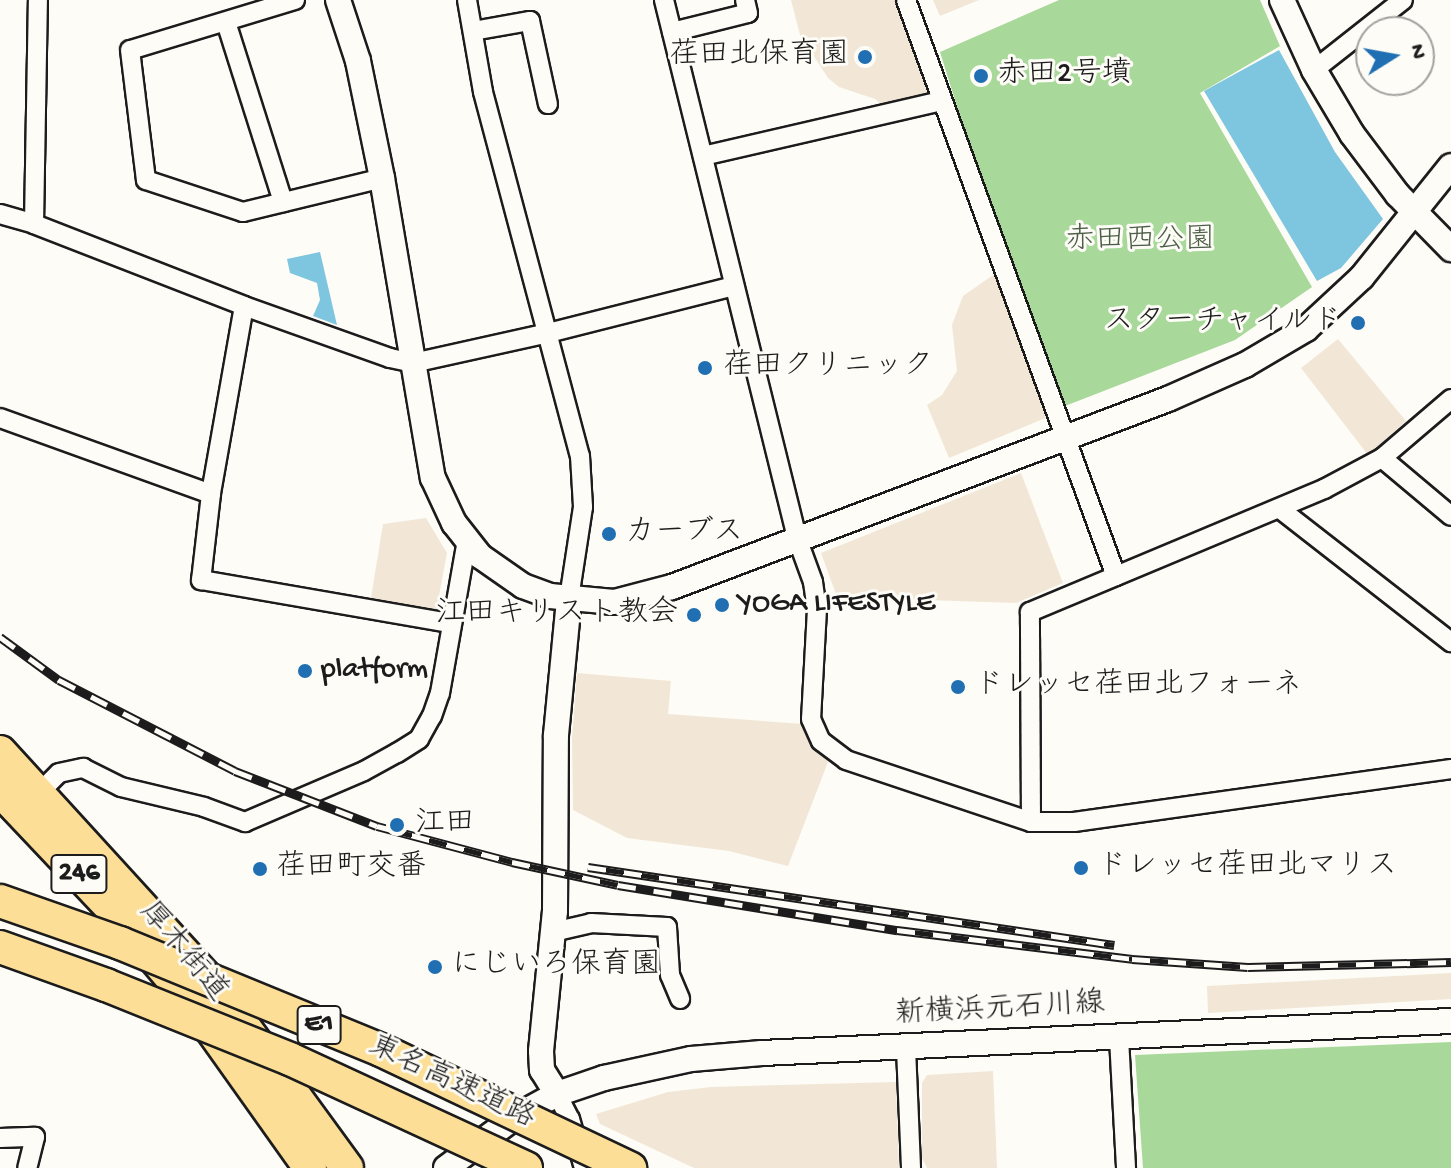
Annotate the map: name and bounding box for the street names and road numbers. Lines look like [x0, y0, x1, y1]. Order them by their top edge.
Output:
road number: 246 [49, 850, 109, 898]
street label: 厚木街道 [130, 895, 234, 1011]
street label: 新横浜元石川線 [894, 988, 1106, 1034]
road number: E1 [295, 1001, 343, 1049]
street label: 東名高速道路 [362, 1030, 540, 1138]

